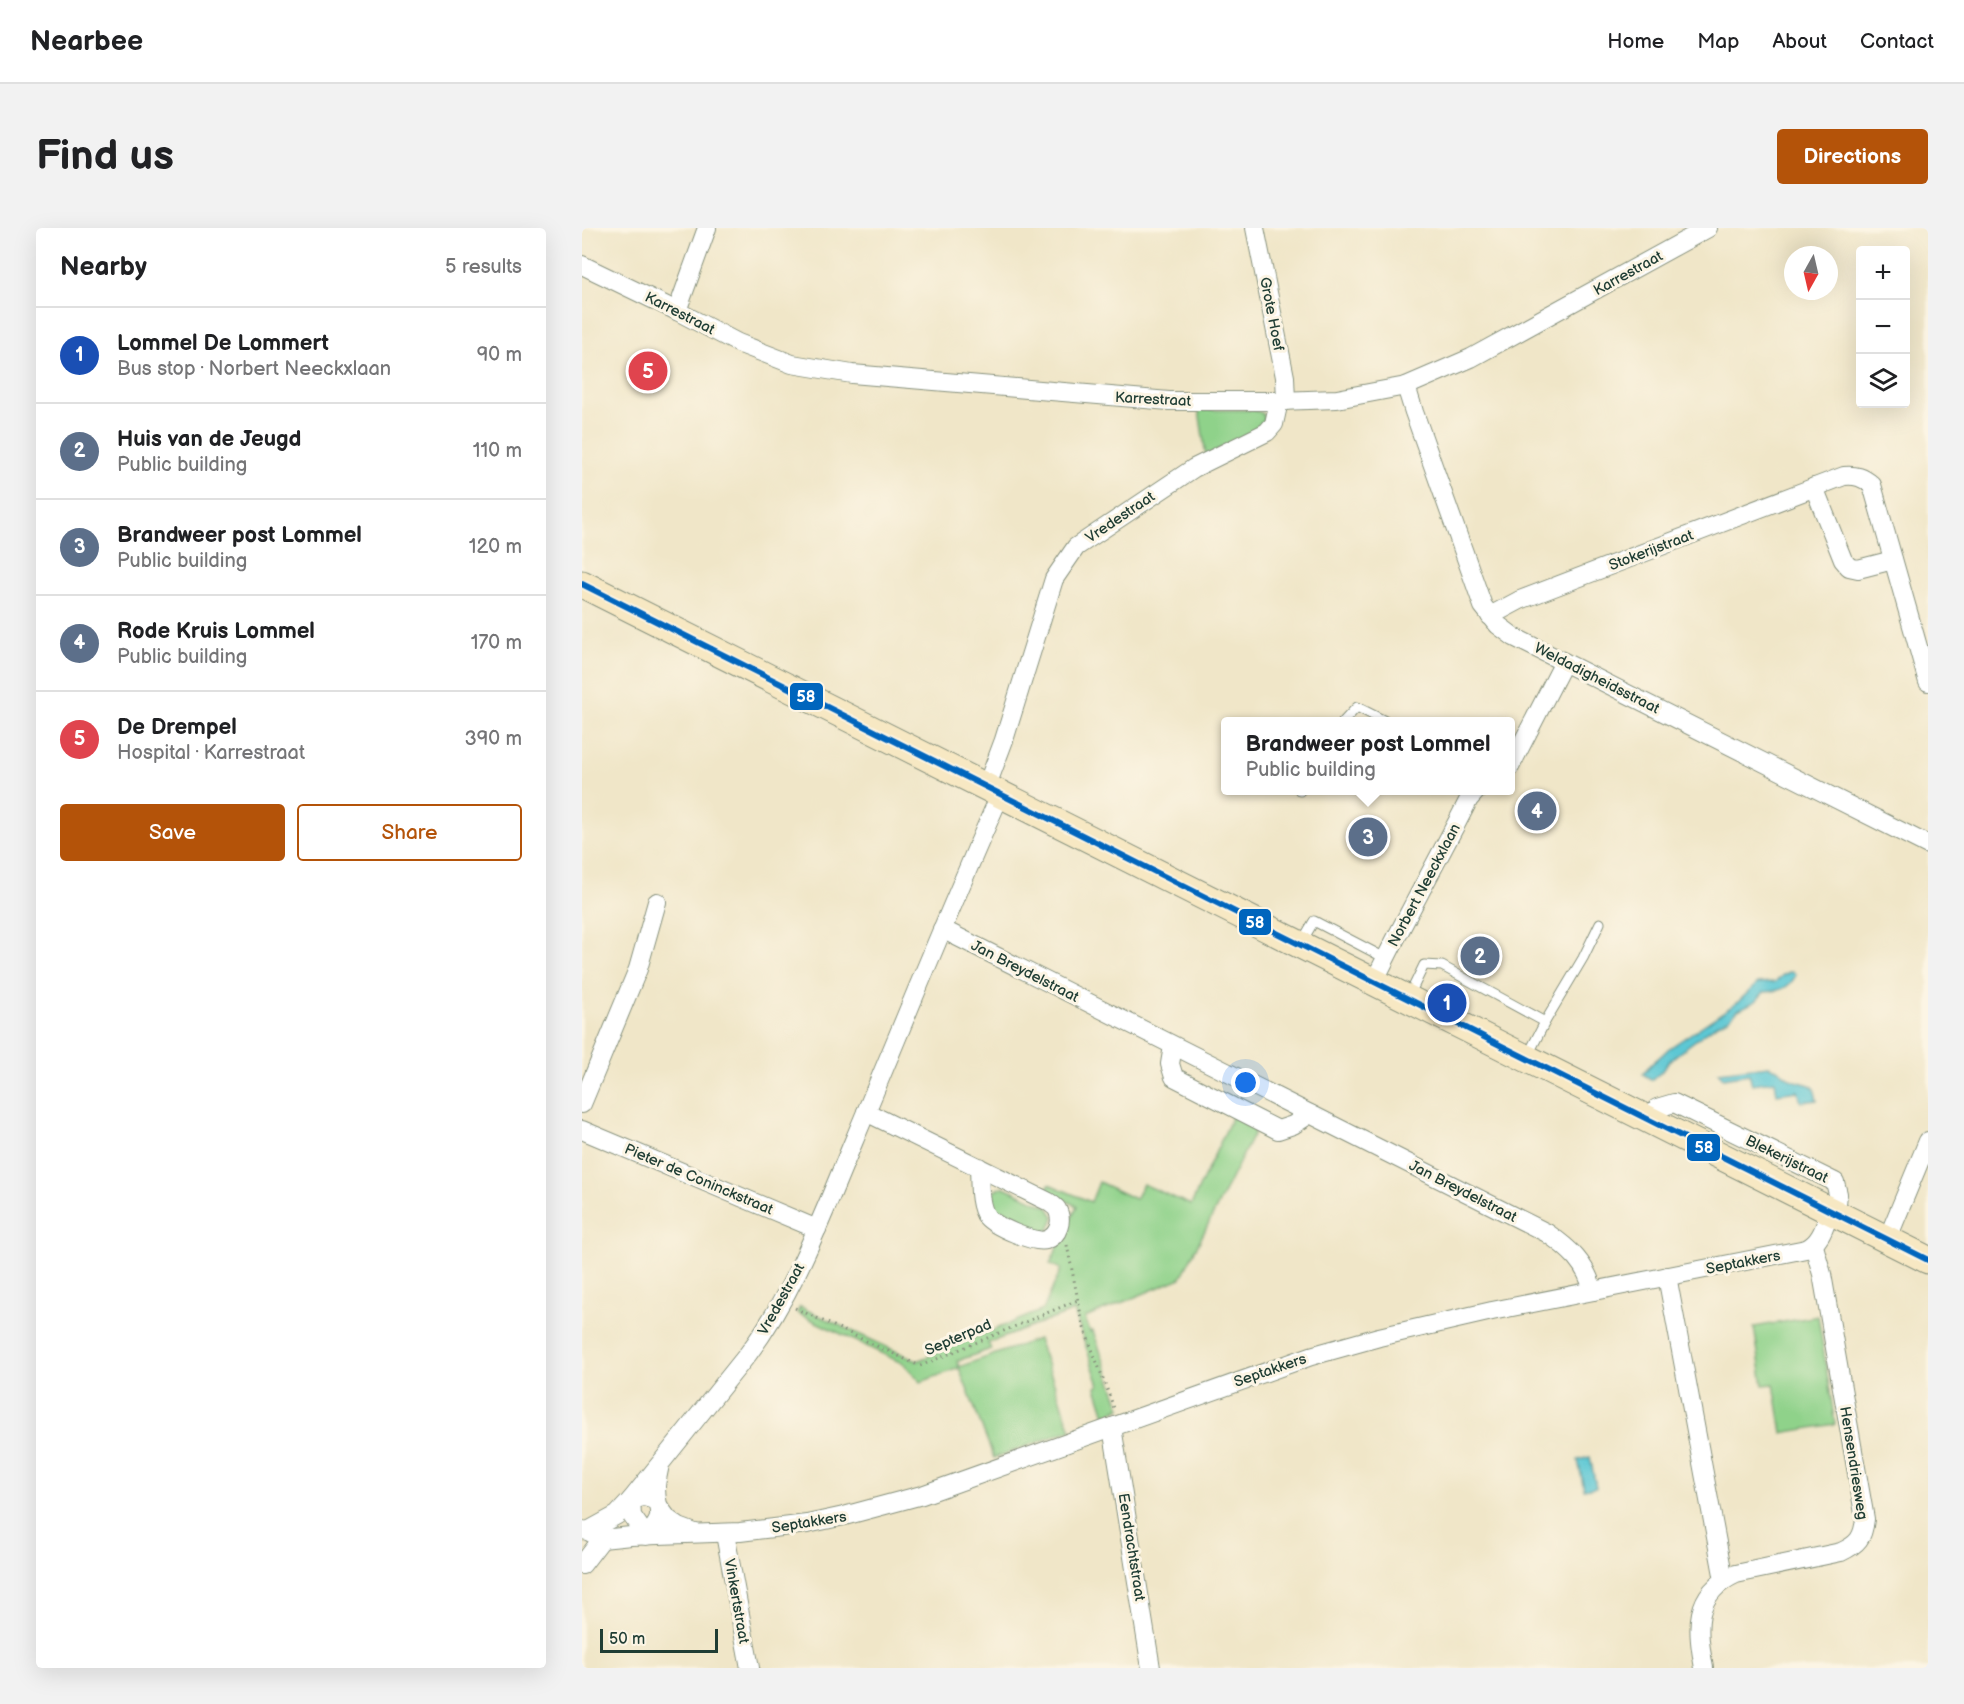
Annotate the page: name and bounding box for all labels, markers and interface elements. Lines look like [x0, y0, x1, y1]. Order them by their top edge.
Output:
text: Nearbee [30, 25, 143, 58]
text: Home [1607, 29, 1664, 54]
text: Map [1697, 29, 1739, 54]
text: About [1772, 29, 1827, 54]
text: Contact [1860, 29, 1934, 54]
button: Directions [1777, 129, 1928, 184]
text: Find us [36, 131, 174, 182]
street label: Karrestraat [1590, 246, 1666, 300]
north arrow [1784, 246, 1838, 300]
map controls [1856, 246, 1910, 408]
button: + [1856, 246, 1910, 300]
text: Nearby [60, 252, 147, 283]
text: 5 results [445, 255, 522, 279]
street label: Grote Hoef [1255, 276, 1288, 353]
street label: Karrestraat [642, 288, 718, 339]
button: − [1856, 300, 1910, 354]
text: Lommel De Lommert [117, 330, 329, 357]
text: 1 [75, 343, 84, 367]
text: 90 m [477, 343, 522, 367]
pin: 5 [628, 348, 668, 394]
button: layers [1856, 354, 1910, 408]
text: Bus stop · Norbert Neeckxlaan [117, 357, 391, 381]
street label: Karrestraat [1114, 388, 1192, 411]
text: Huis van de Jeugd [117, 426, 301, 453]
text: 2 [74, 439, 85, 463]
text: 110 m [473, 439, 522, 463]
text: Public building [117, 453, 247, 477]
street label: Vredestraat [1082, 487, 1159, 548]
text: Brandweer post Lommel [117, 522, 362, 549]
street label: Stokerijstraat [1606, 526, 1696, 575]
text: 3 [74, 535, 85, 559]
text: 120 m [469, 535, 522, 559]
text: Public building [117, 549, 247, 573]
text: Rode Kruis Lommel [117, 618, 315, 645]
text: 4 [74, 631, 85, 655]
text: 170 m [471, 631, 522, 655]
street label: Weldadigheidsstraat [1531, 639, 1663, 718]
text: Public building [117, 645, 247, 669]
line badge: 58 [789, 682, 824, 711]
text: 58 [797, 688, 815, 707]
text: De Drempel [117, 714, 237, 741]
popup [1221, 717, 1515, 795]
text: 5 [74, 727, 85, 751]
text: 390 m [464, 727, 522, 751]
text: Brandweer post Lommel [1246, 731, 1490, 758]
text: Hospital · Karrestraat [117, 741, 305, 765]
text: Public building [1246, 758, 1376, 782]
pin: 4 [1518, 788, 1556, 834]
button: Save [60, 804, 285, 861]
button: Share [297, 804, 522, 861]
pin: 3 [1348, 814, 1388, 860]
street label: Norbert Neeckxlaan [1384, 820, 1465, 950]
line badge: 58 [1238, 908, 1272, 936]
text: 58 [1246, 914, 1264, 933]
pin: 2 [1460, 934, 1500, 978]
street label: Jan Breydelstraat [968, 936, 1082, 1007]
pin: 1 [1428, 980, 1466, 1026]
your location [1231, 1068, 1260, 1097]
street label: Blekerijstraat [1742, 1131, 1832, 1188]
line badge: 58 [1686, 1133, 1721, 1162]
text: 58 [1695, 1139, 1713, 1158]
street label: Pieter de Coninckstraat [622, 1140, 776, 1220]
street label: Jan Breydelstraat [1406, 1156, 1520, 1227]
street label: Septakkers [1704, 1246, 1782, 1279]
street label: Vredestraat [754, 1260, 809, 1339]
street label: Septerpad [922, 1315, 994, 1360]
street label: Septakkers [1231, 1349, 1309, 1392]
street label: Hensendriesweg [1835, 1405, 1872, 1521]
street label: Eendrachtstraat [1114, 1492, 1149, 1603]
street label: Septakkers [770, 1507, 848, 1538]
street label: Vinkertstraat [720, 1557, 753, 1645]
scale bar [600, 1626, 718, 1654]
text: 50 m [609, 1630, 645, 1649]

